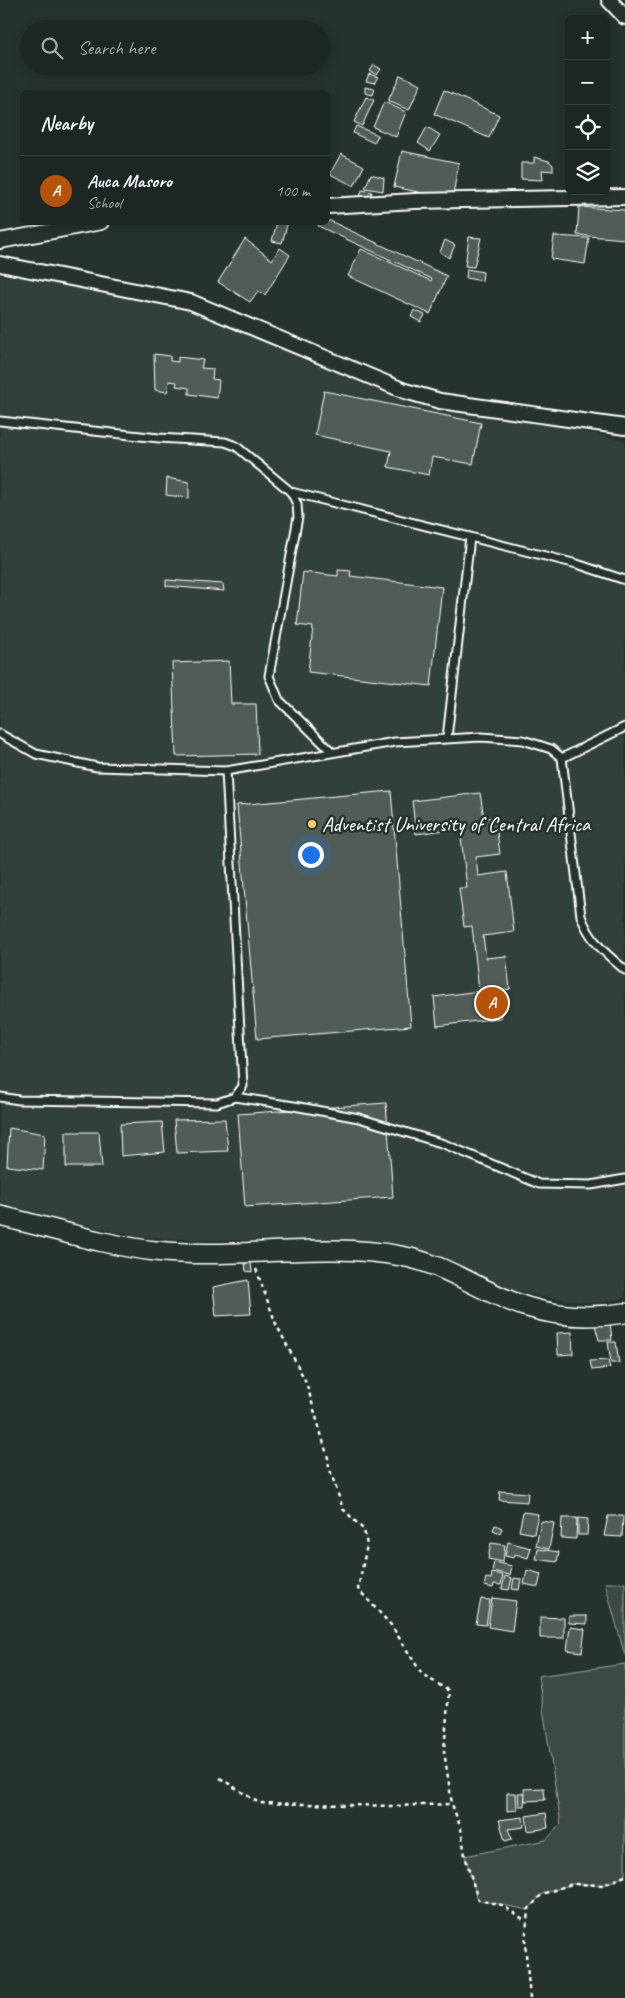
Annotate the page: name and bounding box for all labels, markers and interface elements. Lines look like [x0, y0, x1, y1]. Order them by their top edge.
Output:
map controls [565, 15, 610, 195]
button: + [565, 15, 610, 60]
search box [20, 20, 330, 75]
icon: search [38, 34, 66, 62]
text: Search here [78, 36, 155, 60]
button: − [565, 60, 610, 105]
button: locate [565, 105, 610, 150]
text: Nearby [40, 110, 93, 136]
button: layers [565, 150, 610, 195]
text: Auca Masoro [87, 169, 172, 193]
text: A [52, 181, 60, 201]
text: 100 m [276, 181, 310, 201]
text: School [87, 193, 121, 213]
place label: Adventist University of Central Africa [322, 811, 592, 837]
marker: Adventist University of Central Africa [306, 818, 318, 830]
your location [298, 842, 324, 868]
pin: A [476, 984, 508, 1022]

